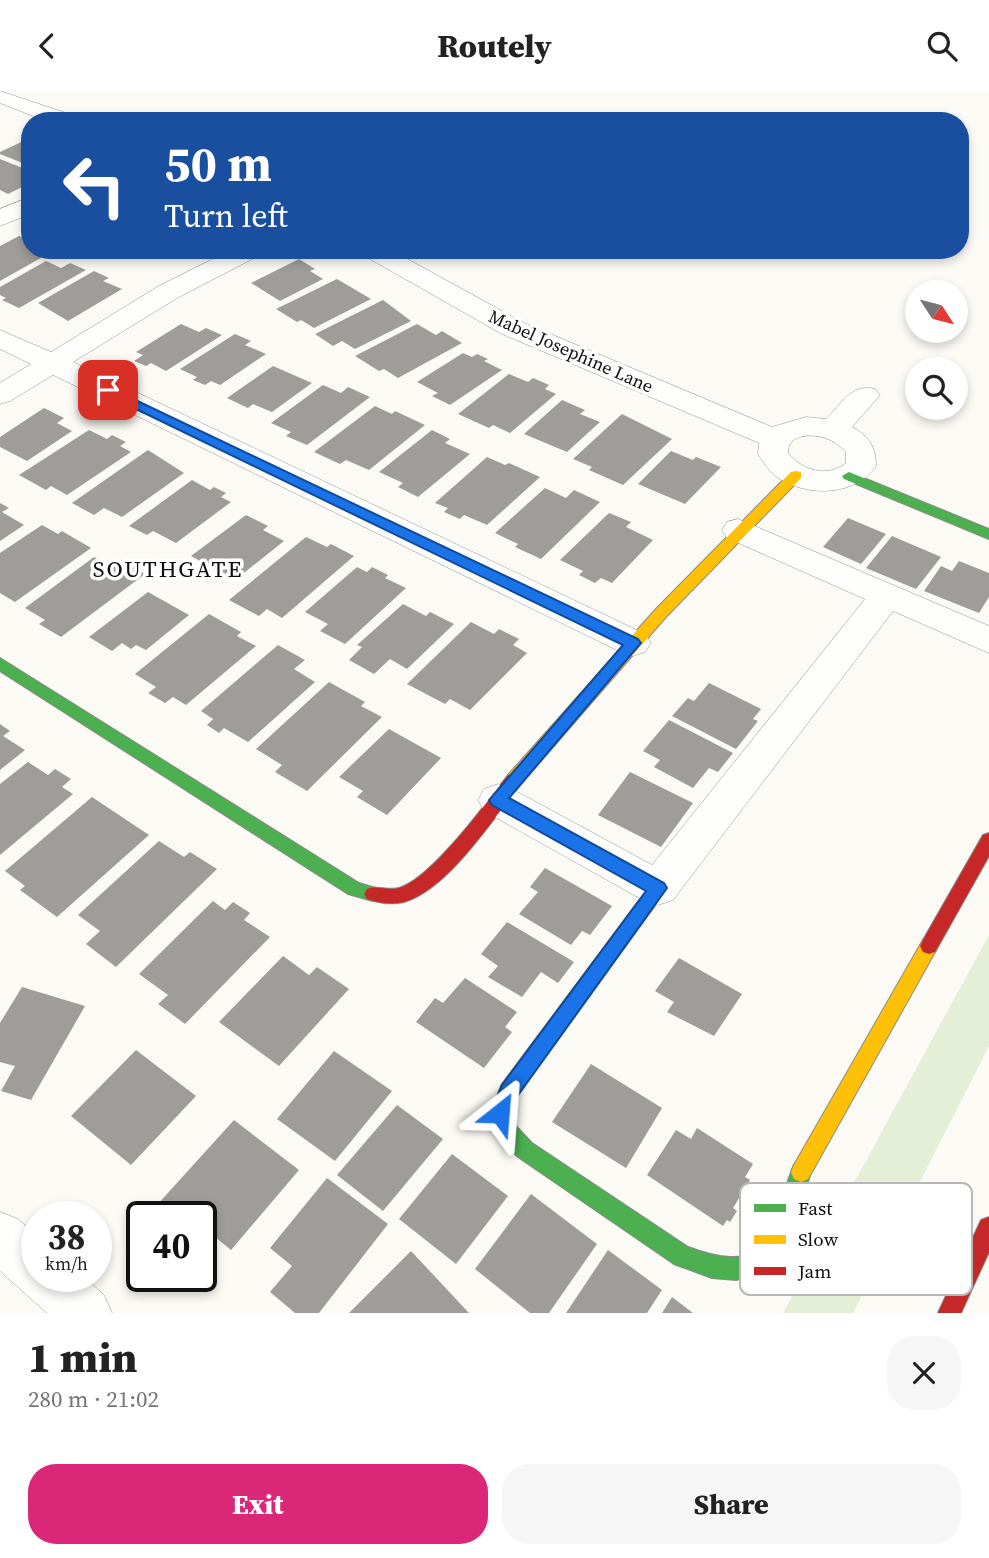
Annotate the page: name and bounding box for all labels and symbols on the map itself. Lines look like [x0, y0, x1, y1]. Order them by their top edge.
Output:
north arrow [905, 280, 968, 343]
street label: Mabel Josephine Lane [485, 303, 657, 399]
pin [78, 360, 138, 420]
district label: SOUTHGATE [93, 553, 243, 585]
position arrow [463, 1076, 537, 1150]
legend [740, 1183, 972, 1295]
text: Fast [798, 1195, 833, 1221]
speed limit sign: 40 [126, 1201, 217, 1292]
text: Slow [798, 1226, 839, 1252]
text: Jam [797, 1258, 831, 1284]

